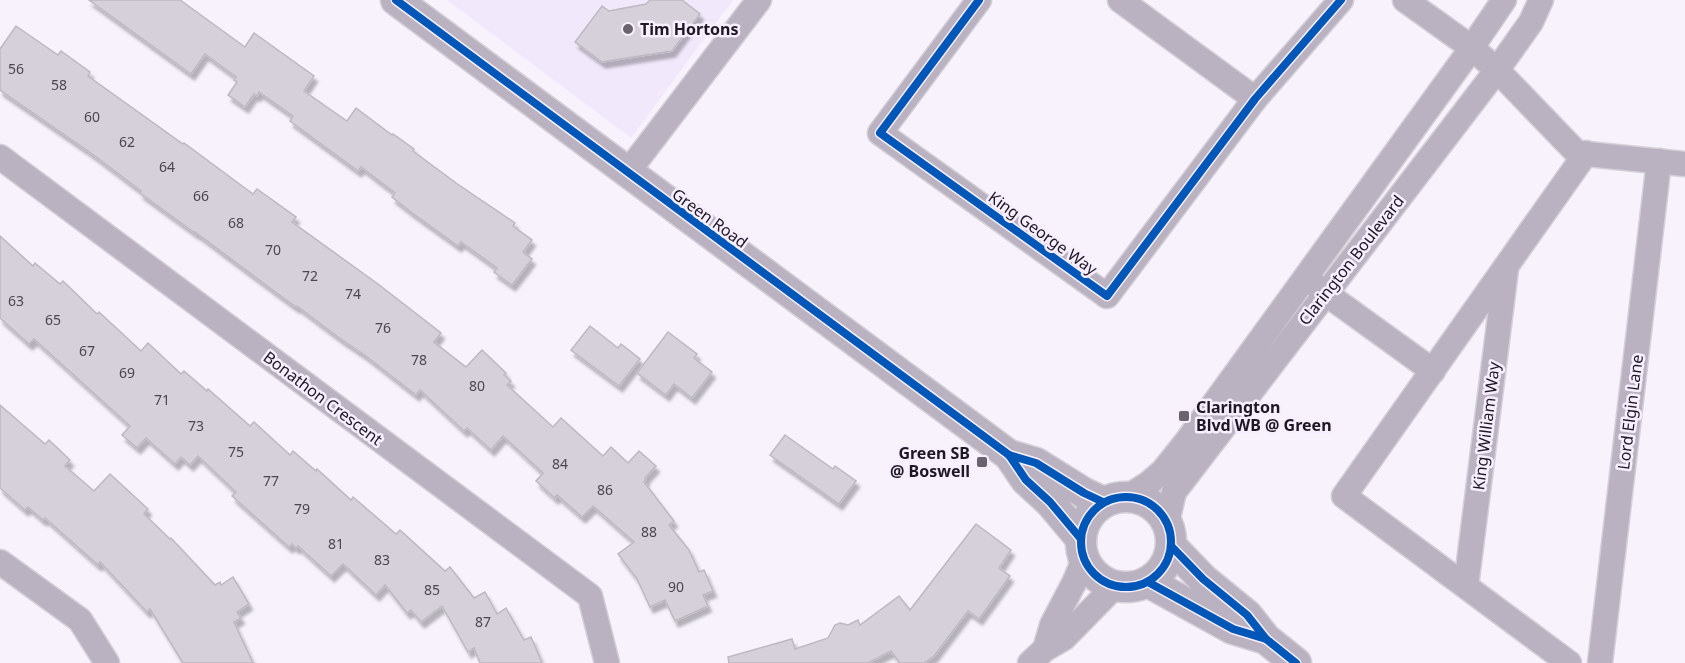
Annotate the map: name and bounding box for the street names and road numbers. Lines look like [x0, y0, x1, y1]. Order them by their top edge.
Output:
street label: Green Road [668, 183, 752, 253]
street label: King George Way [984, 186, 1102, 280]
street label: Clarington Boulevard [1293, 190, 1409, 330]
street label: Bonathon Crescent [259, 346, 387, 450]
street label: Lord Elgin Lane [1612, 353, 1648, 471]
street label: King William Way [1467, 360, 1505, 491]

